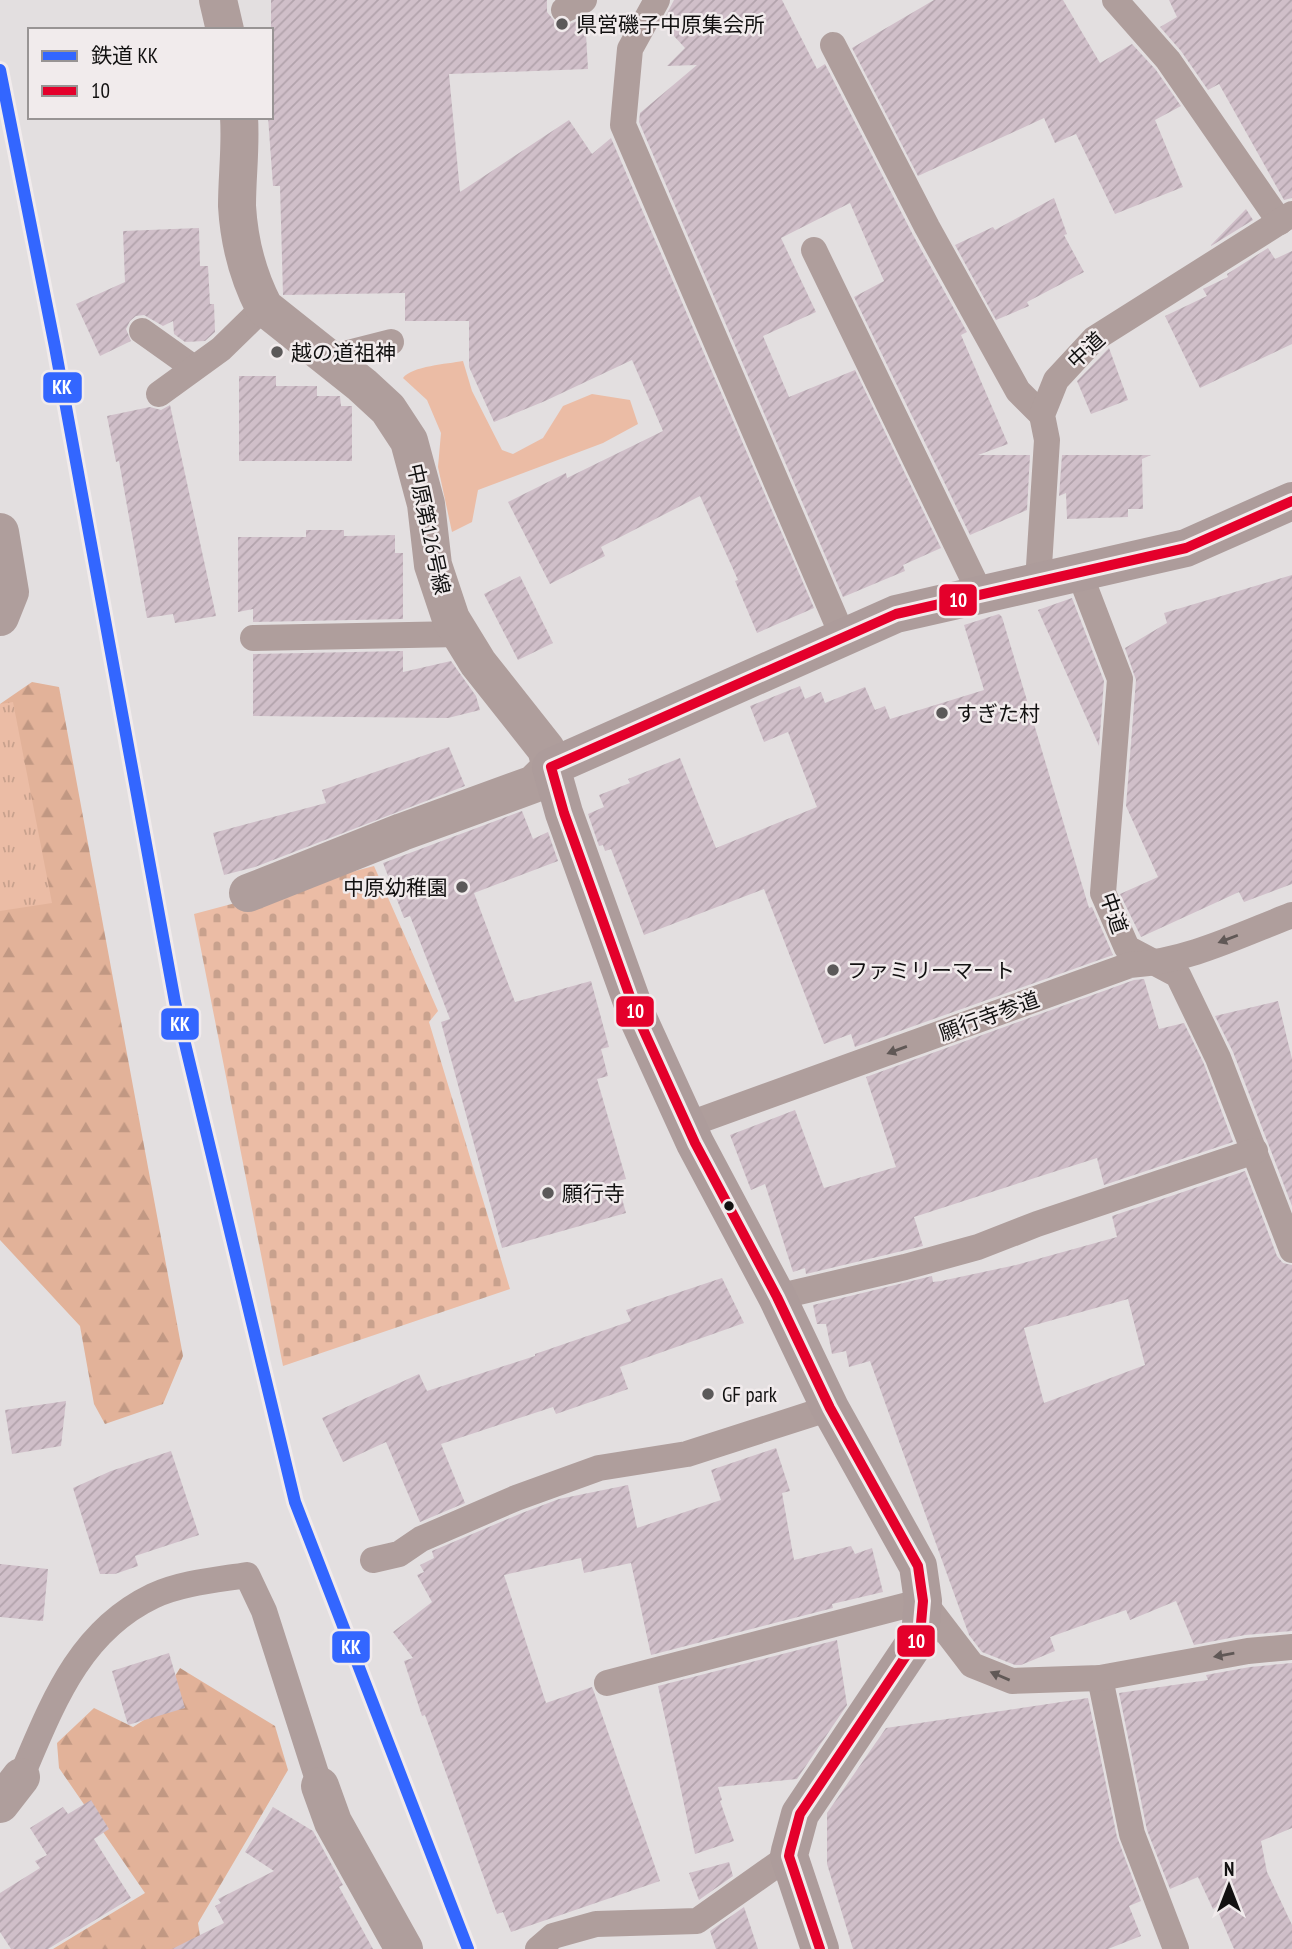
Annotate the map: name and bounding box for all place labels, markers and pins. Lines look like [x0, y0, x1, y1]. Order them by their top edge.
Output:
place label: 県営磯子中原集会所 [576, 11, 765, 38]
marker: 県営磯子中原集会所 [554, 16, 570, 32]
place label: 越の道祖神 [291, 339, 396, 366]
marker: 越の道祖神 [269, 344, 285, 360]
place label: すぎた村 [956, 700, 1040, 727]
marker: すぎた村 [934, 705, 950, 721]
place label: 中原幼稚園 [343, 874, 448, 901]
marker: 中原幼稚園 [454, 879, 470, 895]
place label: ファミリーマート [847, 957, 1015, 984]
marker: ファミリーマート [825, 962, 841, 978]
place label: 願行寺 [562, 1180, 625, 1207]
marker: 願行寺 [540, 1185, 556, 1201]
unlabelled marker [722, 1199, 736, 1213]
place label: GF park [722, 1381, 777, 1408]
marker: GF park [700, 1386, 716, 1402]

